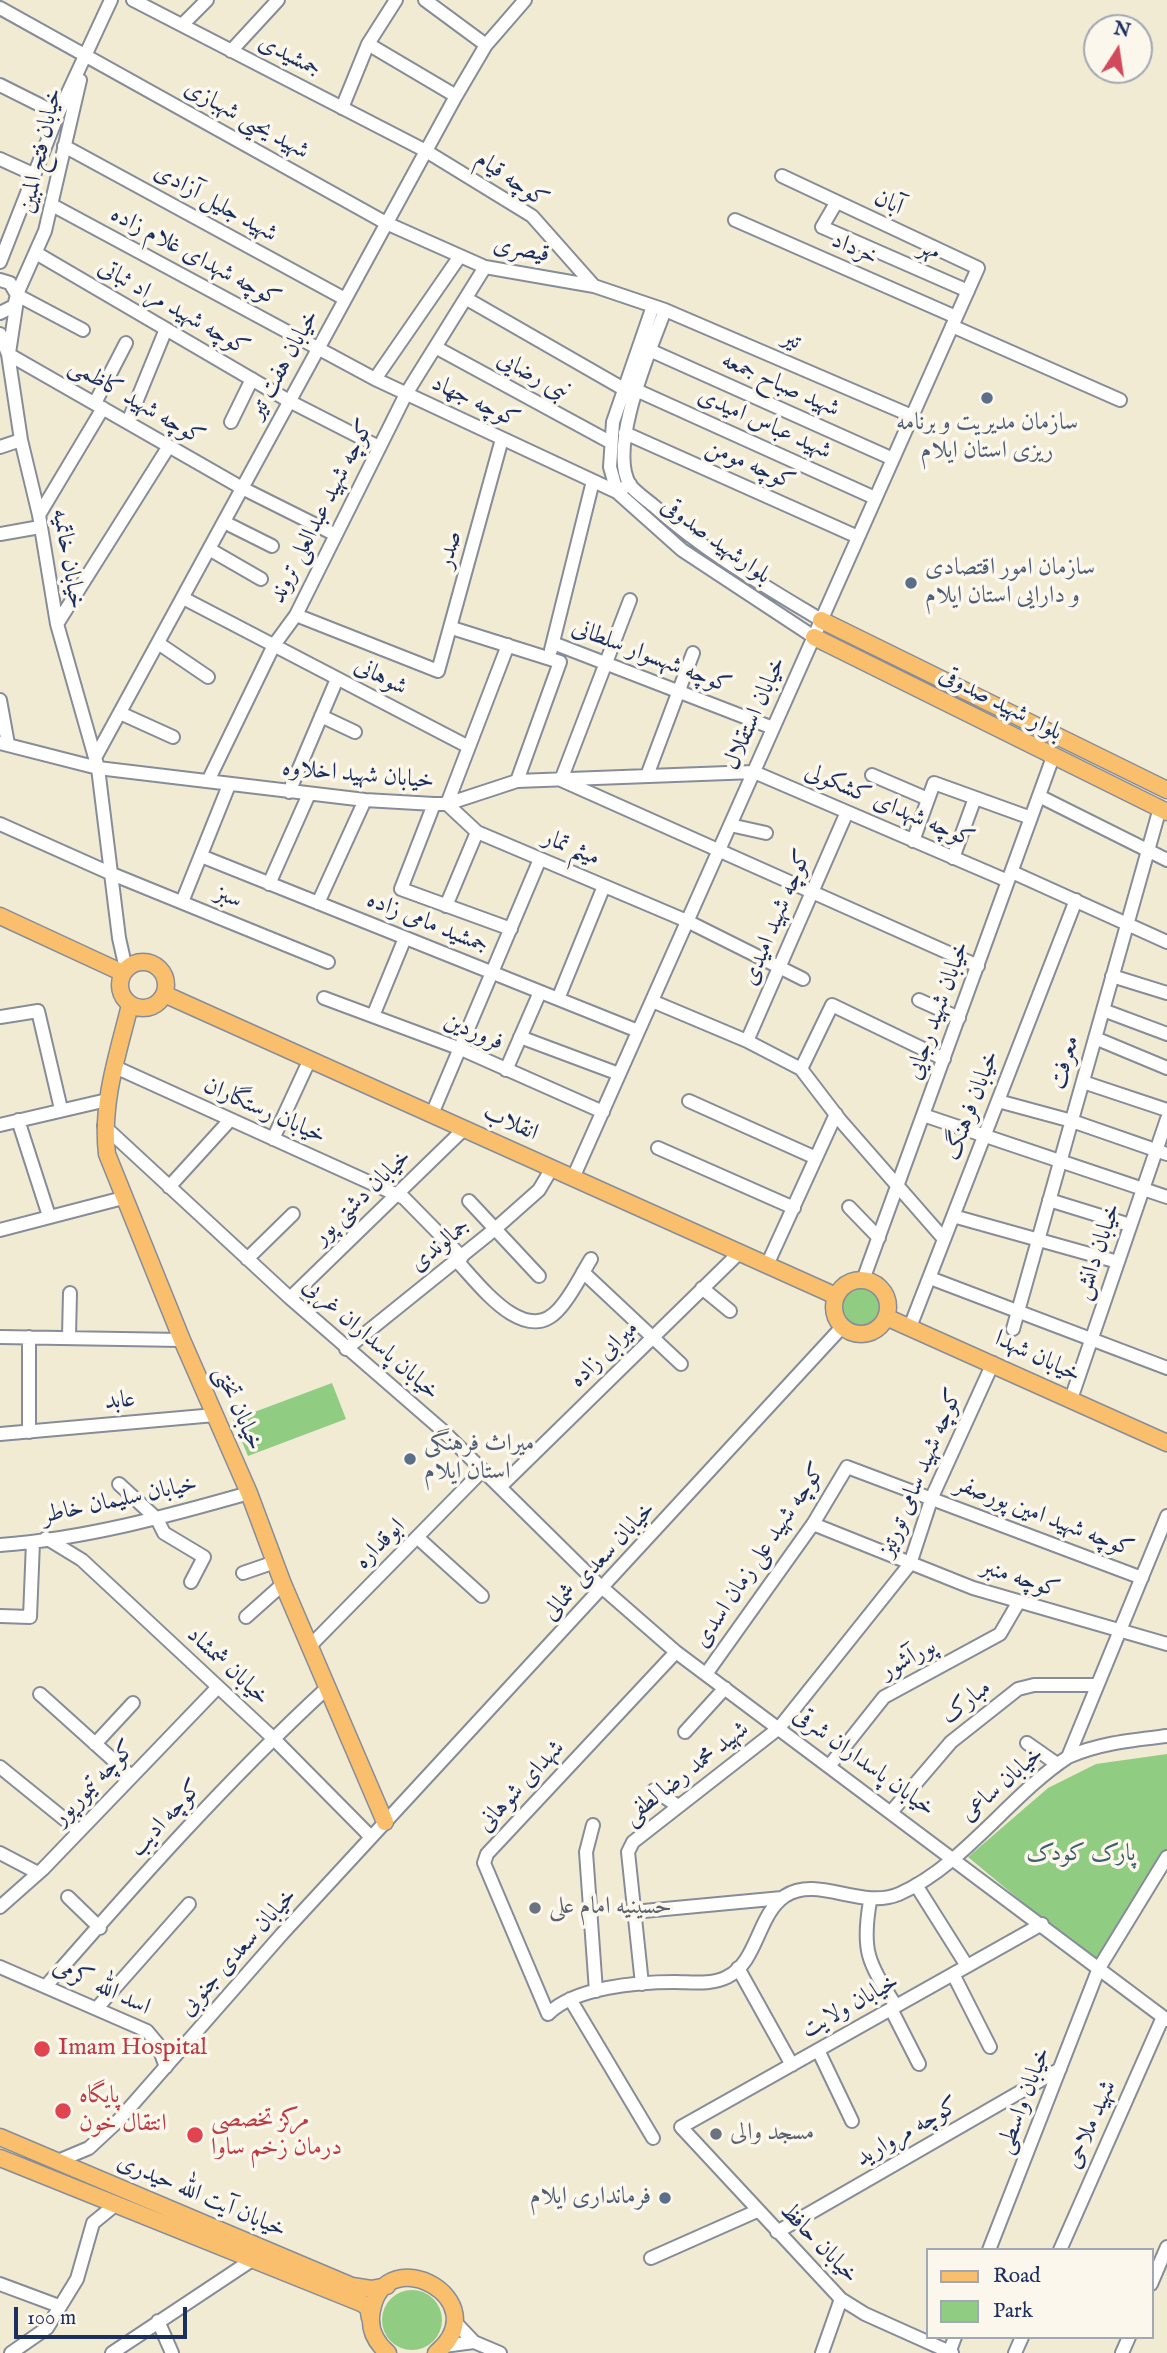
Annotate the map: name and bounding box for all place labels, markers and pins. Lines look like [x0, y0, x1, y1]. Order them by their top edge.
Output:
marker: سازمان مدیریت و برنامه ریزی استان ایلام [979, 390, 995, 406]
place label: سازمان مدیریت و برنامه ریزی استان ایلام [896, 410, 1078, 466]
place label: سازمان امور اقتصادی و دارایی استان ایلام [925, 555, 1095, 611]
marker: سازمان امور اقتصادی و دارایی استان ایلام [903, 575, 919, 591]
place label: میراث فرهنگی استان ایلام [424, 1431, 534, 1487]
marker: میراث فرهنگی استان ایلام [402, 1451, 418, 1467]
place label: حسینیه امام علی [549, 1894, 672, 1922]
marker: حسینیه امام علی [527, 1900, 543, 1916]
place label: Imam Hospital [58, 2035, 207, 2063]
marker: Imam Hospital [32, 2039, 52, 2059]
place label: پایگاه انتقال خون [79, 2083, 167, 2139]
marker: پایگاه انتقال خون [53, 2101, 73, 2121]
place label: مرکز تخصصی درمان زخم ساوا [211, 2107, 342, 2163]
place label: مسجد والی [730, 2120, 814, 2148]
marker: مرکز تخصصی درمان زخم ساوا [185, 2125, 205, 2145]
marker: مسجد والی [708, 2126, 724, 2142]
place label: فرمانداری ایلام [530, 2184, 651, 2212]
marker: فرمانداری ایلام [657, 2190, 673, 2206]

